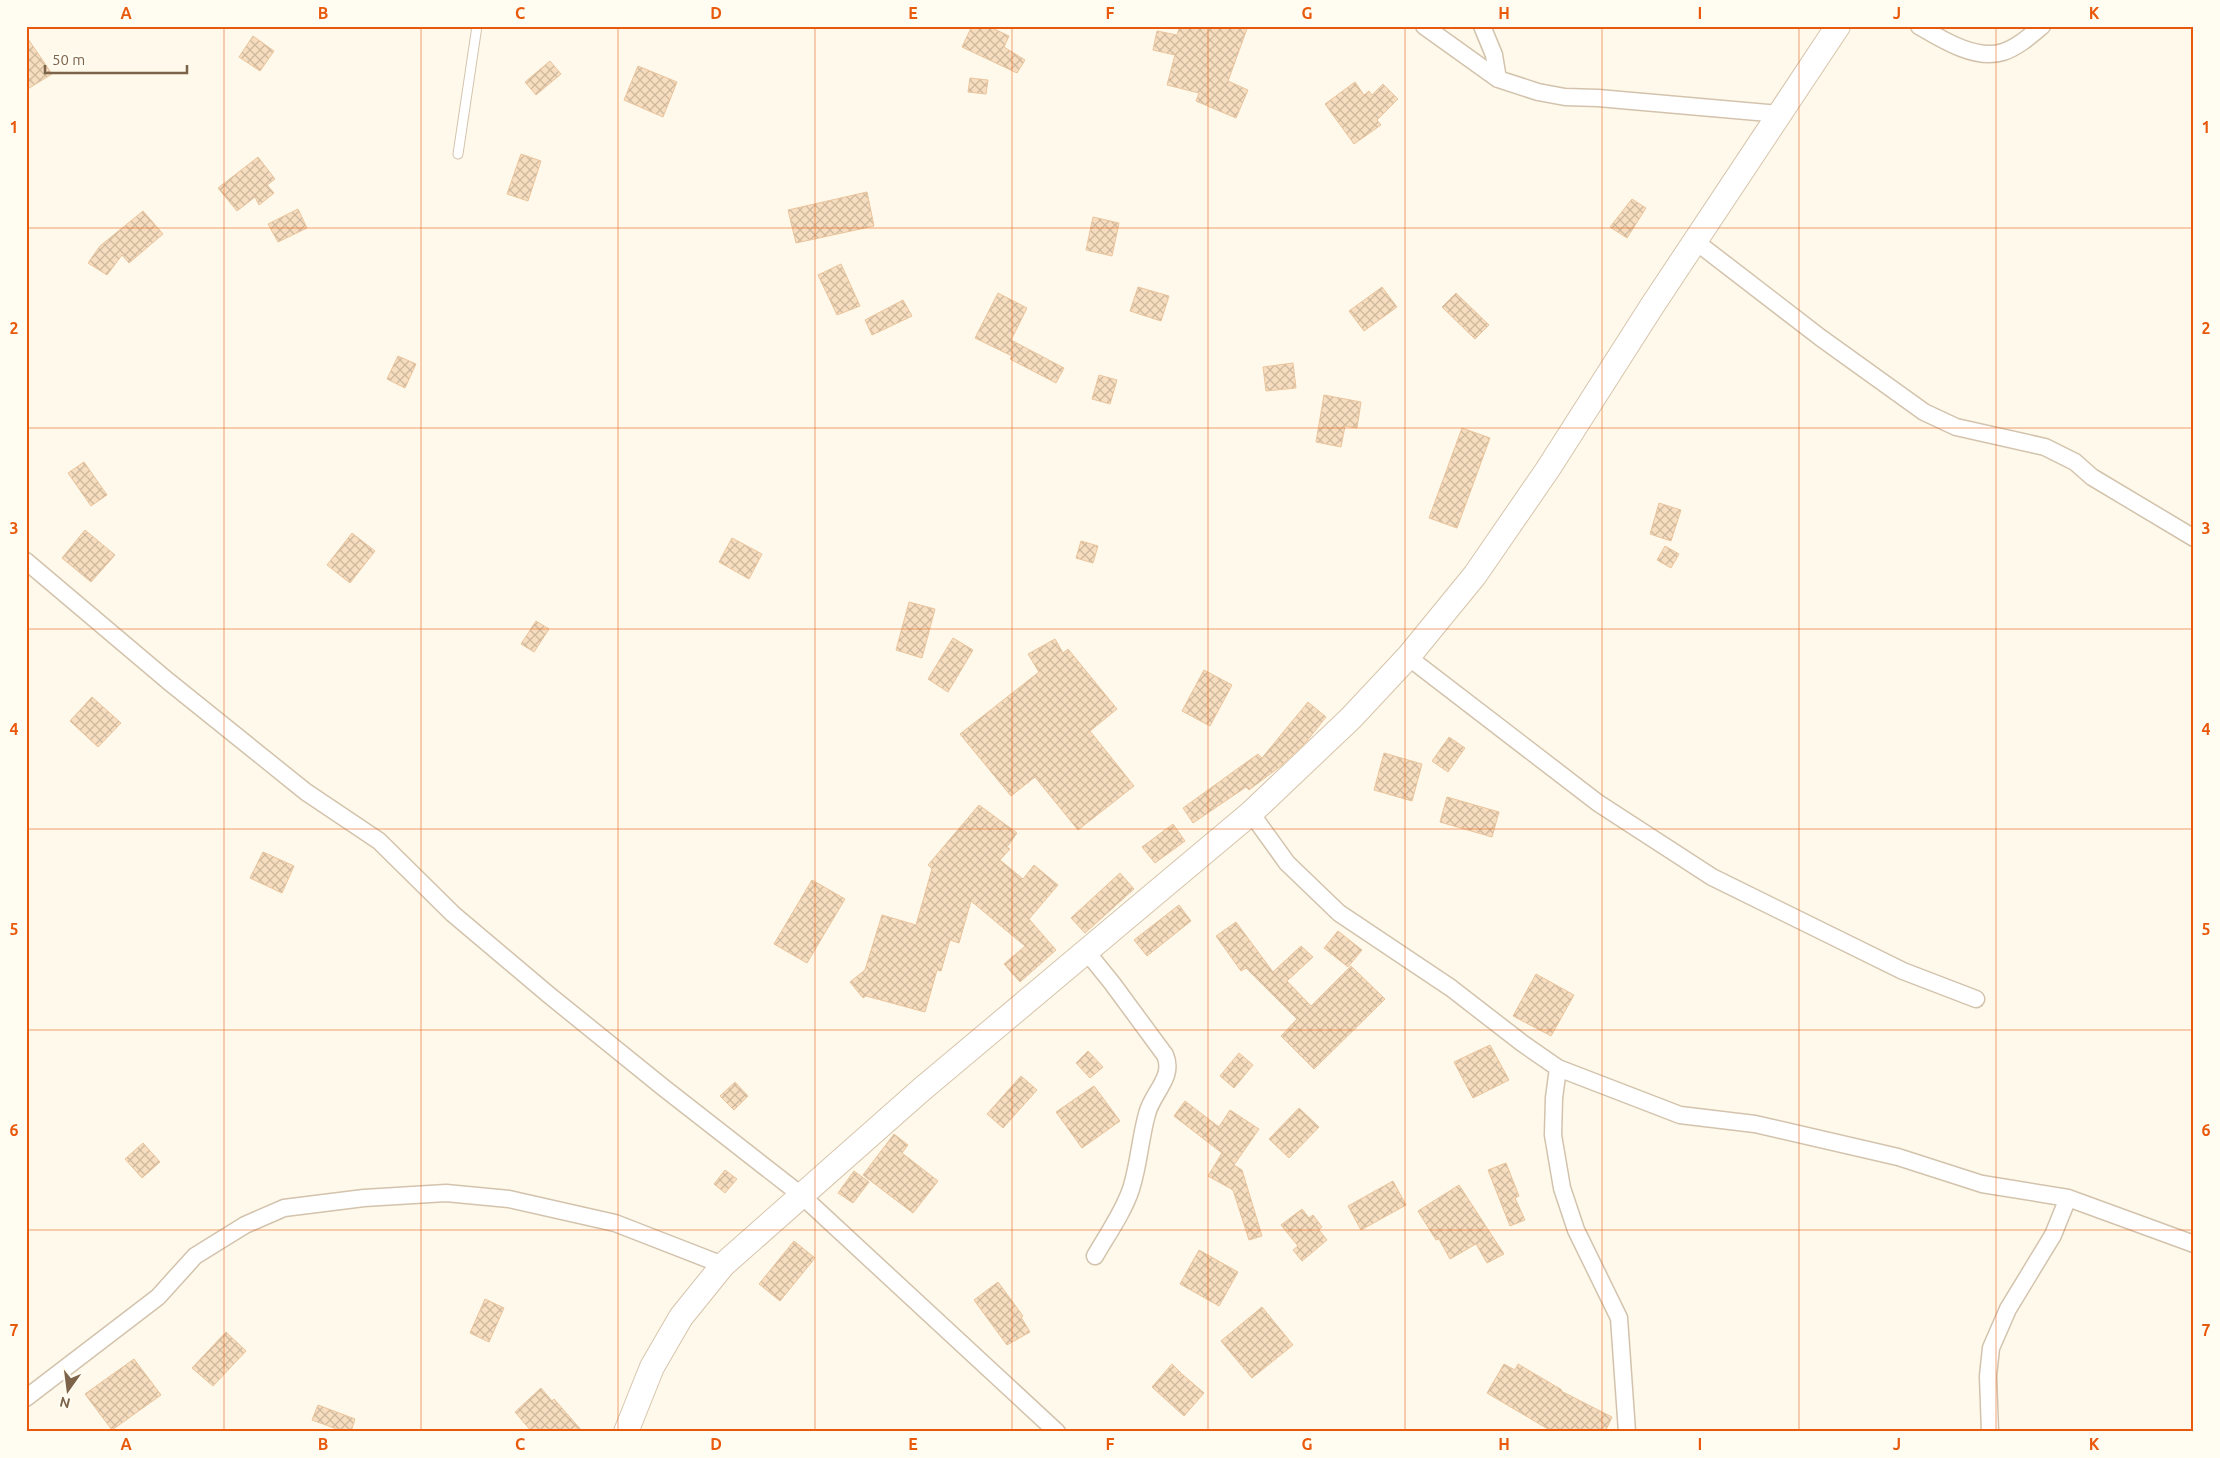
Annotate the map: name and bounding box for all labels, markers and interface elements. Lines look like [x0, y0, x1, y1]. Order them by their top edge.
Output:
text: A [120, 4, 132, 22]
text: B [318, 4, 328, 22]
text: C [515, 4, 525, 22]
text: D [710, 4, 722, 22]
text: E [908, 4, 918, 22]
text: F [1106, 4, 1115, 22]
text: G [1301, 4, 1313, 22]
text: H [1498, 4, 1510, 22]
text: I [1698, 4, 1702, 22]
text: J [1893, 4, 1901, 22]
text: K [2089, 4, 2100, 22]
scale bar [45, 42, 188, 74]
text: 50 m [52, 51, 85, 68]
text: 1 [9, 118, 19, 136]
text: 1 [2201, 118, 2211, 136]
text: 2 [9, 319, 19, 337]
text: 2 [2201, 319, 2211, 337]
text: 3 [9, 519, 19, 537]
text: 3 [2201, 519, 2211, 537]
text: 4 [9, 720, 19, 738]
text: 4 [2201, 720, 2211, 738]
text: 5 [9, 920, 19, 938]
text: 5 [2201, 920, 2211, 938]
text: 6 [9, 1121, 19, 1139]
text: 6 [2201, 1121, 2211, 1139]
text: 7 [9, 1321, 19, 1339]
text: 7 [2201, 1321, 2211, 1339]
north arrow [42, 1366, 92, 1416]
text: N [58, 1394, 72, 1412]
text: A [120, 1435, 132, 1453]
text: B [318, 1435, 328, 1453]
text: C [515, 1435, 525, 1453]
text: D [710, 1435, 722, 1453]
text: E [908, 1435, 918, 1453]
text: F [1106, 1435, 1115, 1453]
text: G [1301, 1435, 1313, 1453]
text: H [1498, 1435, 1510, 1453]
text: I [1698, 1435, 1702, 1453]
text: J [1893, 1435, 1901, 1453]
text: K [2089, 1435, 2100, 1453]

